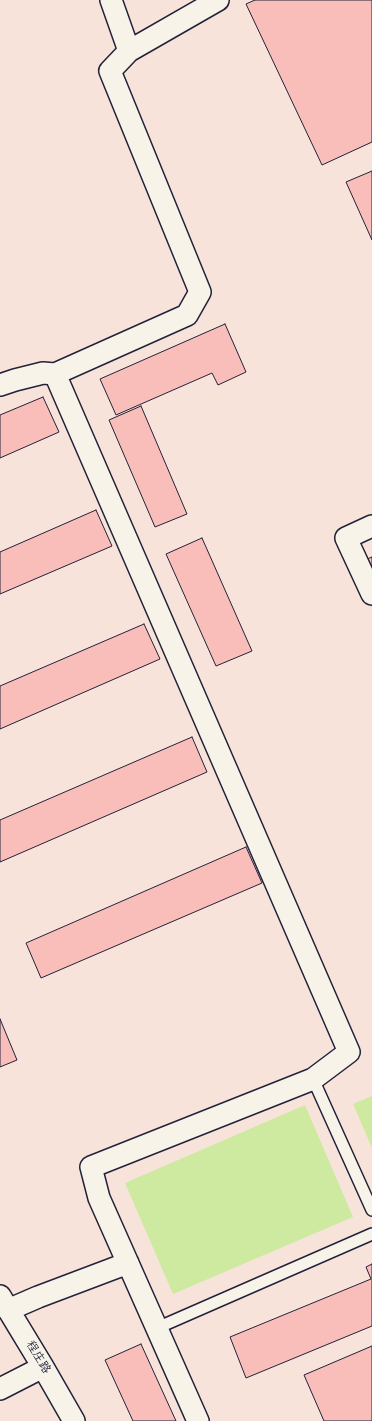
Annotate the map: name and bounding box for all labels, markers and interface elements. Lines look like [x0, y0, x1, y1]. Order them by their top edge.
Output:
street label: 程庄路 [22, 1339, 52, 1377]

